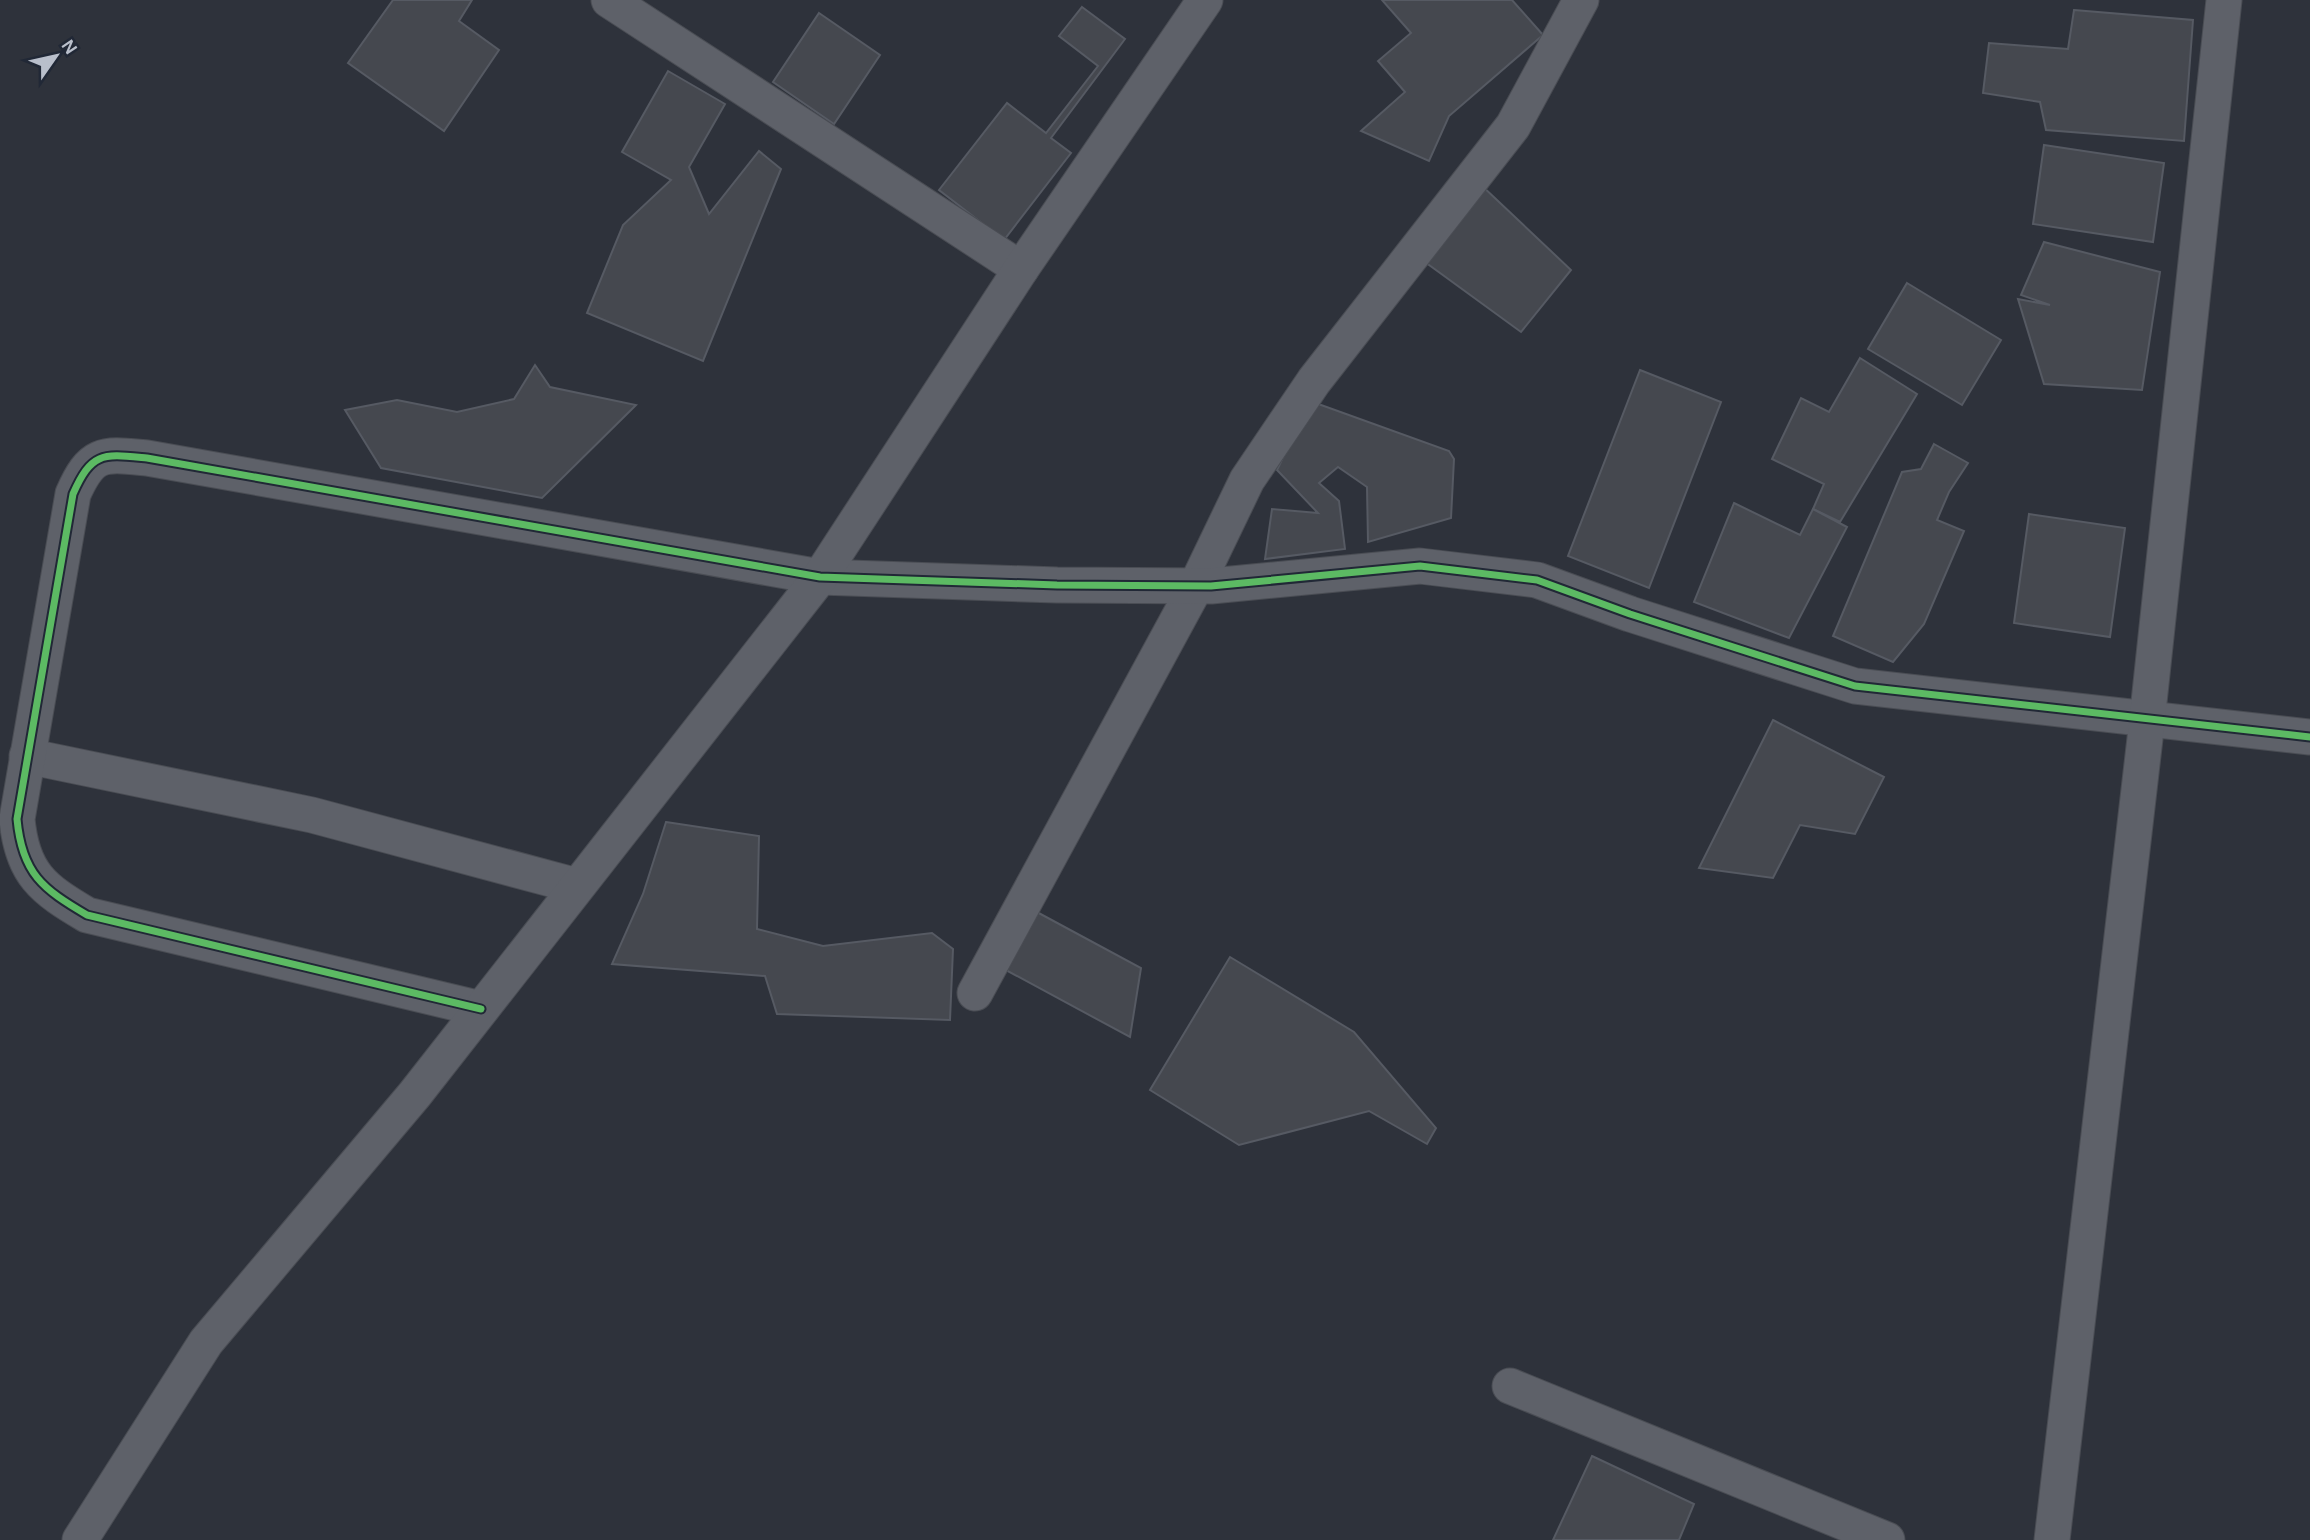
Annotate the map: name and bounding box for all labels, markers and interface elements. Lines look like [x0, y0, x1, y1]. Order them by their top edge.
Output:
north arrow [21, 21, 91, 91]
text: N [56, 35, 82, 59]

